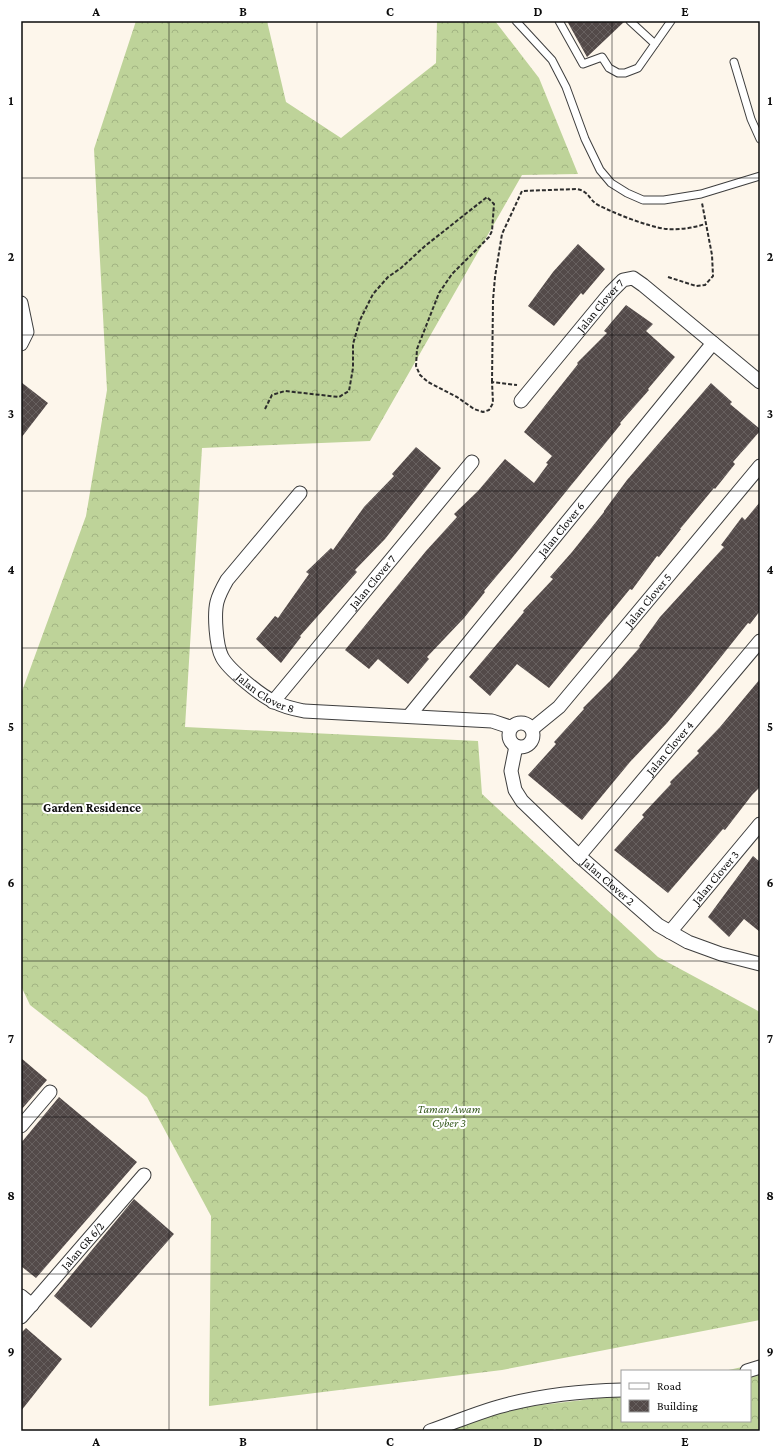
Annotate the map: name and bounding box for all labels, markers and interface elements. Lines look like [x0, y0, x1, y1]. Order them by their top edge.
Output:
text: A [91, 4, 100, 19]
text: B [239, 4, 247, 19]
text: C [386, 4, 394, 19]
text: D [534, 4, 543, 19]
text: E [681, 4, 689, 19]
text: 1 [9, 93, 14, 108]
text: 1 [768, 93, 773, 108]
text: 2 [8, 249, 15, 264]
text: 2 [767, 249, 774, 264]
street label: Jalan Clover 7 [573, 276, 627, 336]
text: 3 [8, 406, 14, 421]
text: 3 [767, 406, 773, 421]
street label: Jalan Clover 6 [534, 499, 588, 560]
street label: Jalan Clover 7 [346, 552, 399, 612]
text: 4 [7, 562, 15, 577]
text: 4 [766, 562, 774, 577]
street label: Jalan Clover 5 [621, 570, 675, 631]
street label: Jalan Clover 8 [232, 669, 296, 716]
street label: Jalan Clover 4 [643, 718, 696, 779]
text: 5 [8, 719, 14, 734]
text: 5 [767, 719, 773, 734]
district label: Garden Residence [43, 800, 141, 815]
street label: Jalan Clover 3 [688, 848, 742, 908]
street label: Jalan Clover 2 [578, 854, 638, 909]
text: 6 [7, 875, 15, 890]
text: 6 [766, 875, 774, 890]
text: 7 [8, 1031, 14, 1046]
text: 7 [767, 1031, 773, 1046]
park label: Taman Awam Cyber 3 [417, 1102, 481, 1130]
text: 8 [7, 1188, 15, 1203]
text: 8 [766, 1188, 774, 1203]
street label: Jalan GR 6/2 [57, 1219, 107, 1273]
text: 9 [7, 1344, 15, 1359]
text: 9 [766, 1344, 774, 1359]
legend [621, 1370, 751, 1422]
text: Road [657, 1379, 682, 1393]
text: Building [657, 1399, 698, 1413]
text: A [91, 1434, 100, 1449]
text: B [239, 1434, 247, 1449]
text: C [386, 1434, 394, 1449]
text: D [534, 1434, 543, 1449]
text: E [681, 1434, 689, 1449]

